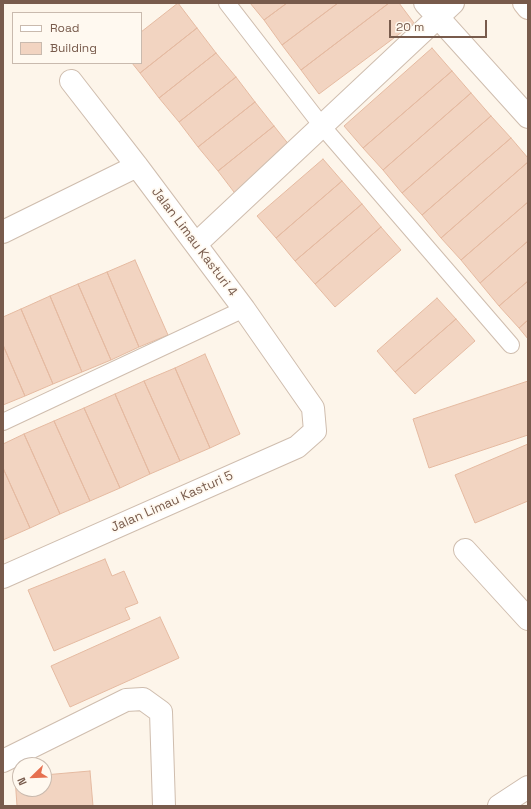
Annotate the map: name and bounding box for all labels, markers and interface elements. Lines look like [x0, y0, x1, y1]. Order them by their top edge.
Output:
legend [12, 12, 142, 64]
scale bar [391, 12, 489, 38]
text: 20 m [396, 19, 424, 35]
text: Road [50, 20, 79, 36]
text: Building [50, 40, 97, 56]
street label: Jalan Limau Kasturi 4 [148, 184, 240, 300]
street label: Jalan Limau Kasturi 5 [108, 468, 236, 536]
north arrow [12, 757, 52, 797]
text: N [14, 775, 30, 787]

